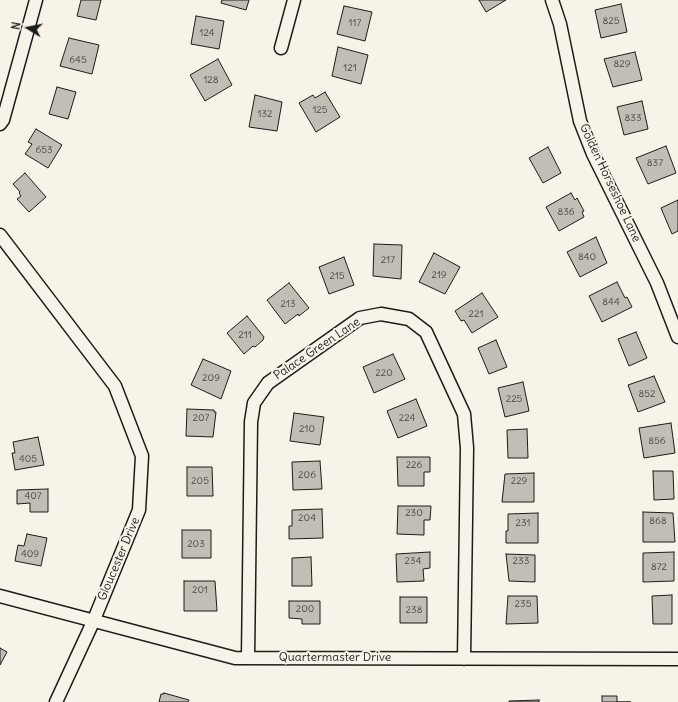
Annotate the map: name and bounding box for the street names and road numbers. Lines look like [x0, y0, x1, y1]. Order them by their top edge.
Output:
street label: Golden Horseshoe Lane [576, 122, 644, 244]
street label: Palace Green Lane [271, 315, 363, 383]
street label: Gloucester Drive [95, 515, 143, 603]
street label: Quartermaster Drive [279, 651, 391, 665]

